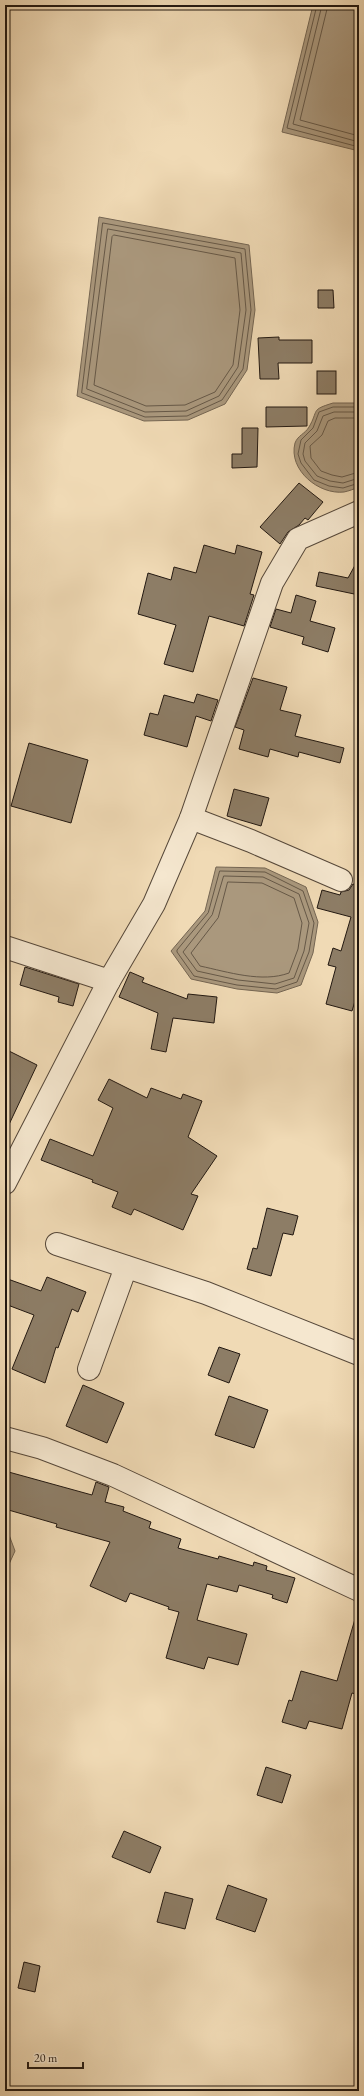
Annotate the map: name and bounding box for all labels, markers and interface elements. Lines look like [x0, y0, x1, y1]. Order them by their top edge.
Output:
scale bar [28, 2044, 83, 2070]
text: 20 m [34, 2050, 58, 2066]

